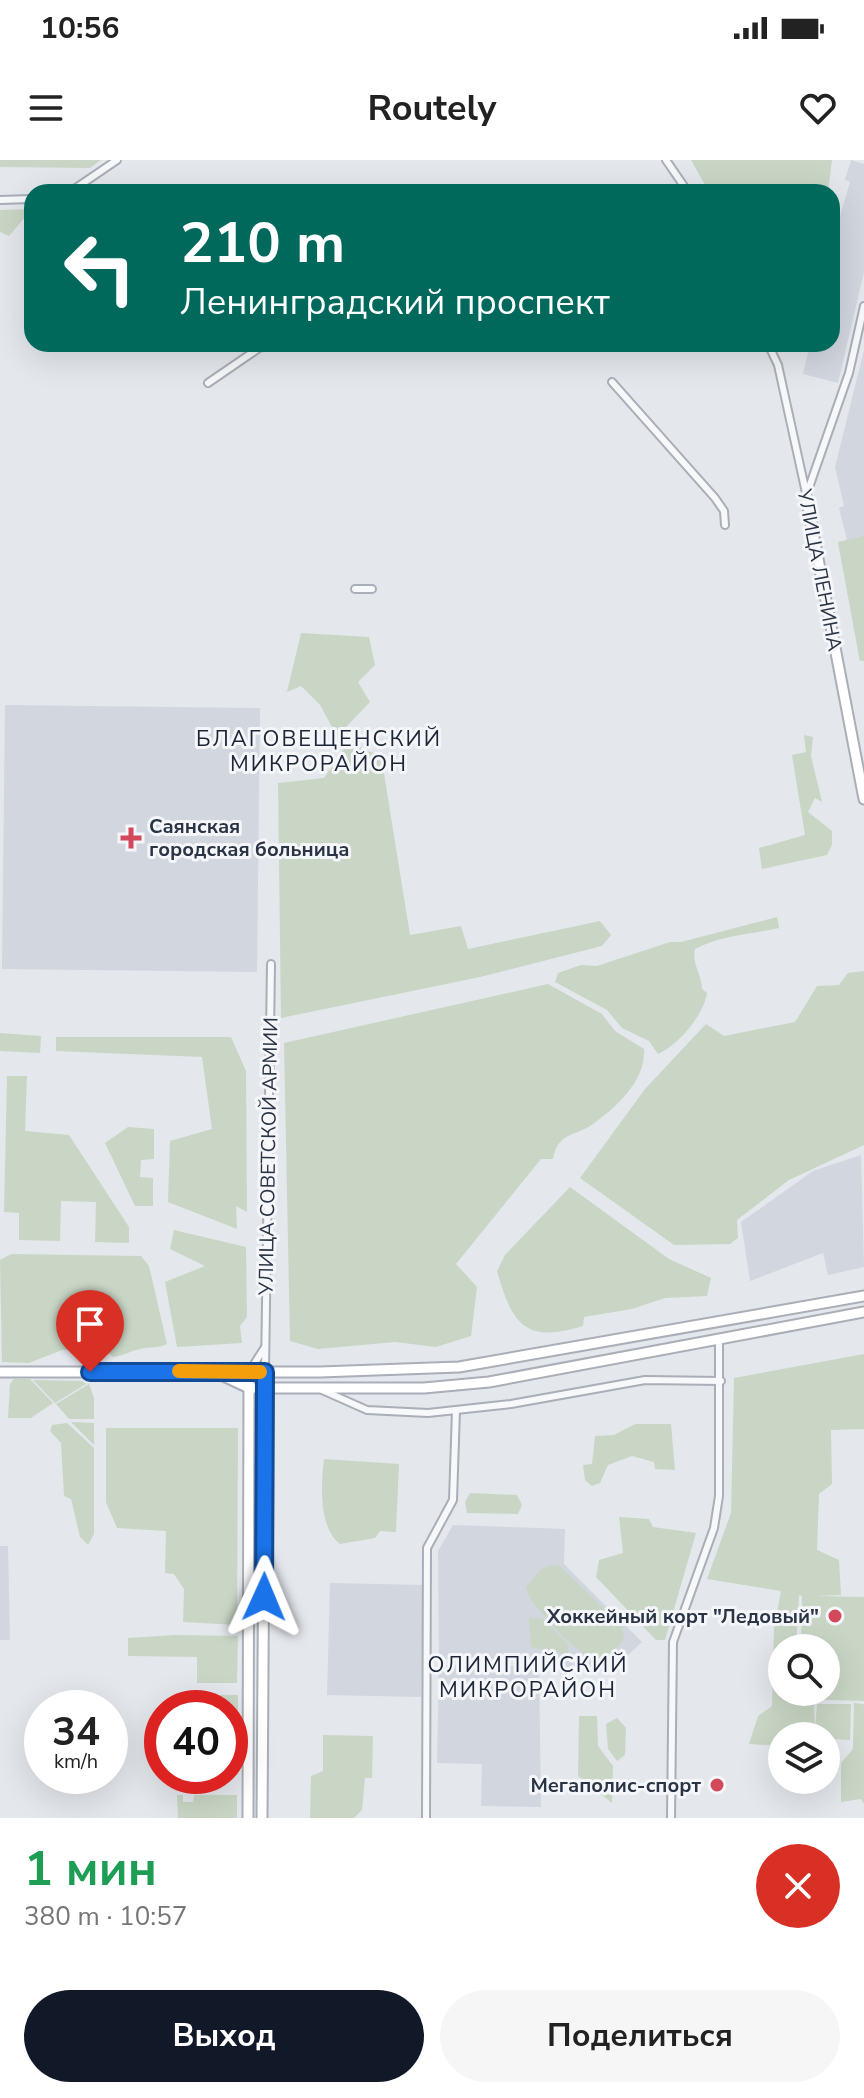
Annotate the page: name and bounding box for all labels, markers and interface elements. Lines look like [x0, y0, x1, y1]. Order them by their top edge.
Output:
text: 10:56 [40, 8, 119, 49]
text: Routely [368, 84, 496, 133]
icon: menu [24, 86, 68, 130]
icon: heart [796, 86, 840, 130]
text: 210 m [180, 205, 345, 282]
icon: left [48, 216, 152, 320]
text: Ленинградский проспект [180, 278, 610, 327]
street label: УЛИЦА ЛЕНИНА [790, 486, 849, 654]
district label: БЛАГОВЕЩЕНСКИЙ МИКРОРАЙОН [196, 724, 442, 779]
place label: Саянская городская больница [149, 813, 349, 863]
marker: Саянская городская больница [120, 827, 142, 849]
street label: УЛИЦА СОВЕТСКОЙ АРМИИ [253, 1017, 284, 1296]
pin [56, 1290, 124, 1372]
icon: arrive [68, 1302, 112, 1346]
position arrow [222, 1555, 306, 1639]
place label: Хоккейный корт "Ледовый" [546, 1603, 819, 1630]
marker: Хоккейный корт "Ледовый" [826, 1607, 844, 1625]
map controls [768, 1634, 840, 1794]
button: search [768, 1634, 840, 1706]
district label: ОЛИМПИЙСКИЙ МИКРОРАЙОН [428, 1650, 628, 1705]
speed limit sign: 40 [144, 1690, 248, 1794]
text: 34 [52, 1705, 100, 1759]
button: layers [768, 1722, 840, 1794]
text: km/h [54, 1748, 98, 1775]
place label: Мегаполис-спорт [530, 1772, 702, 1799]
marker: Мегаполис-спорт [708, 1776, 726, 1794]
text: 1 мин [24, 1836, 157, 1902]
button: close [756, 1844, 840, 1928]
text: 380 m · 10:57 [24, 1899, 187, 1934]
button: Выход [24, 1990, 424, 2082]
button: Поделиться [440, 1990, 840, 2082]

